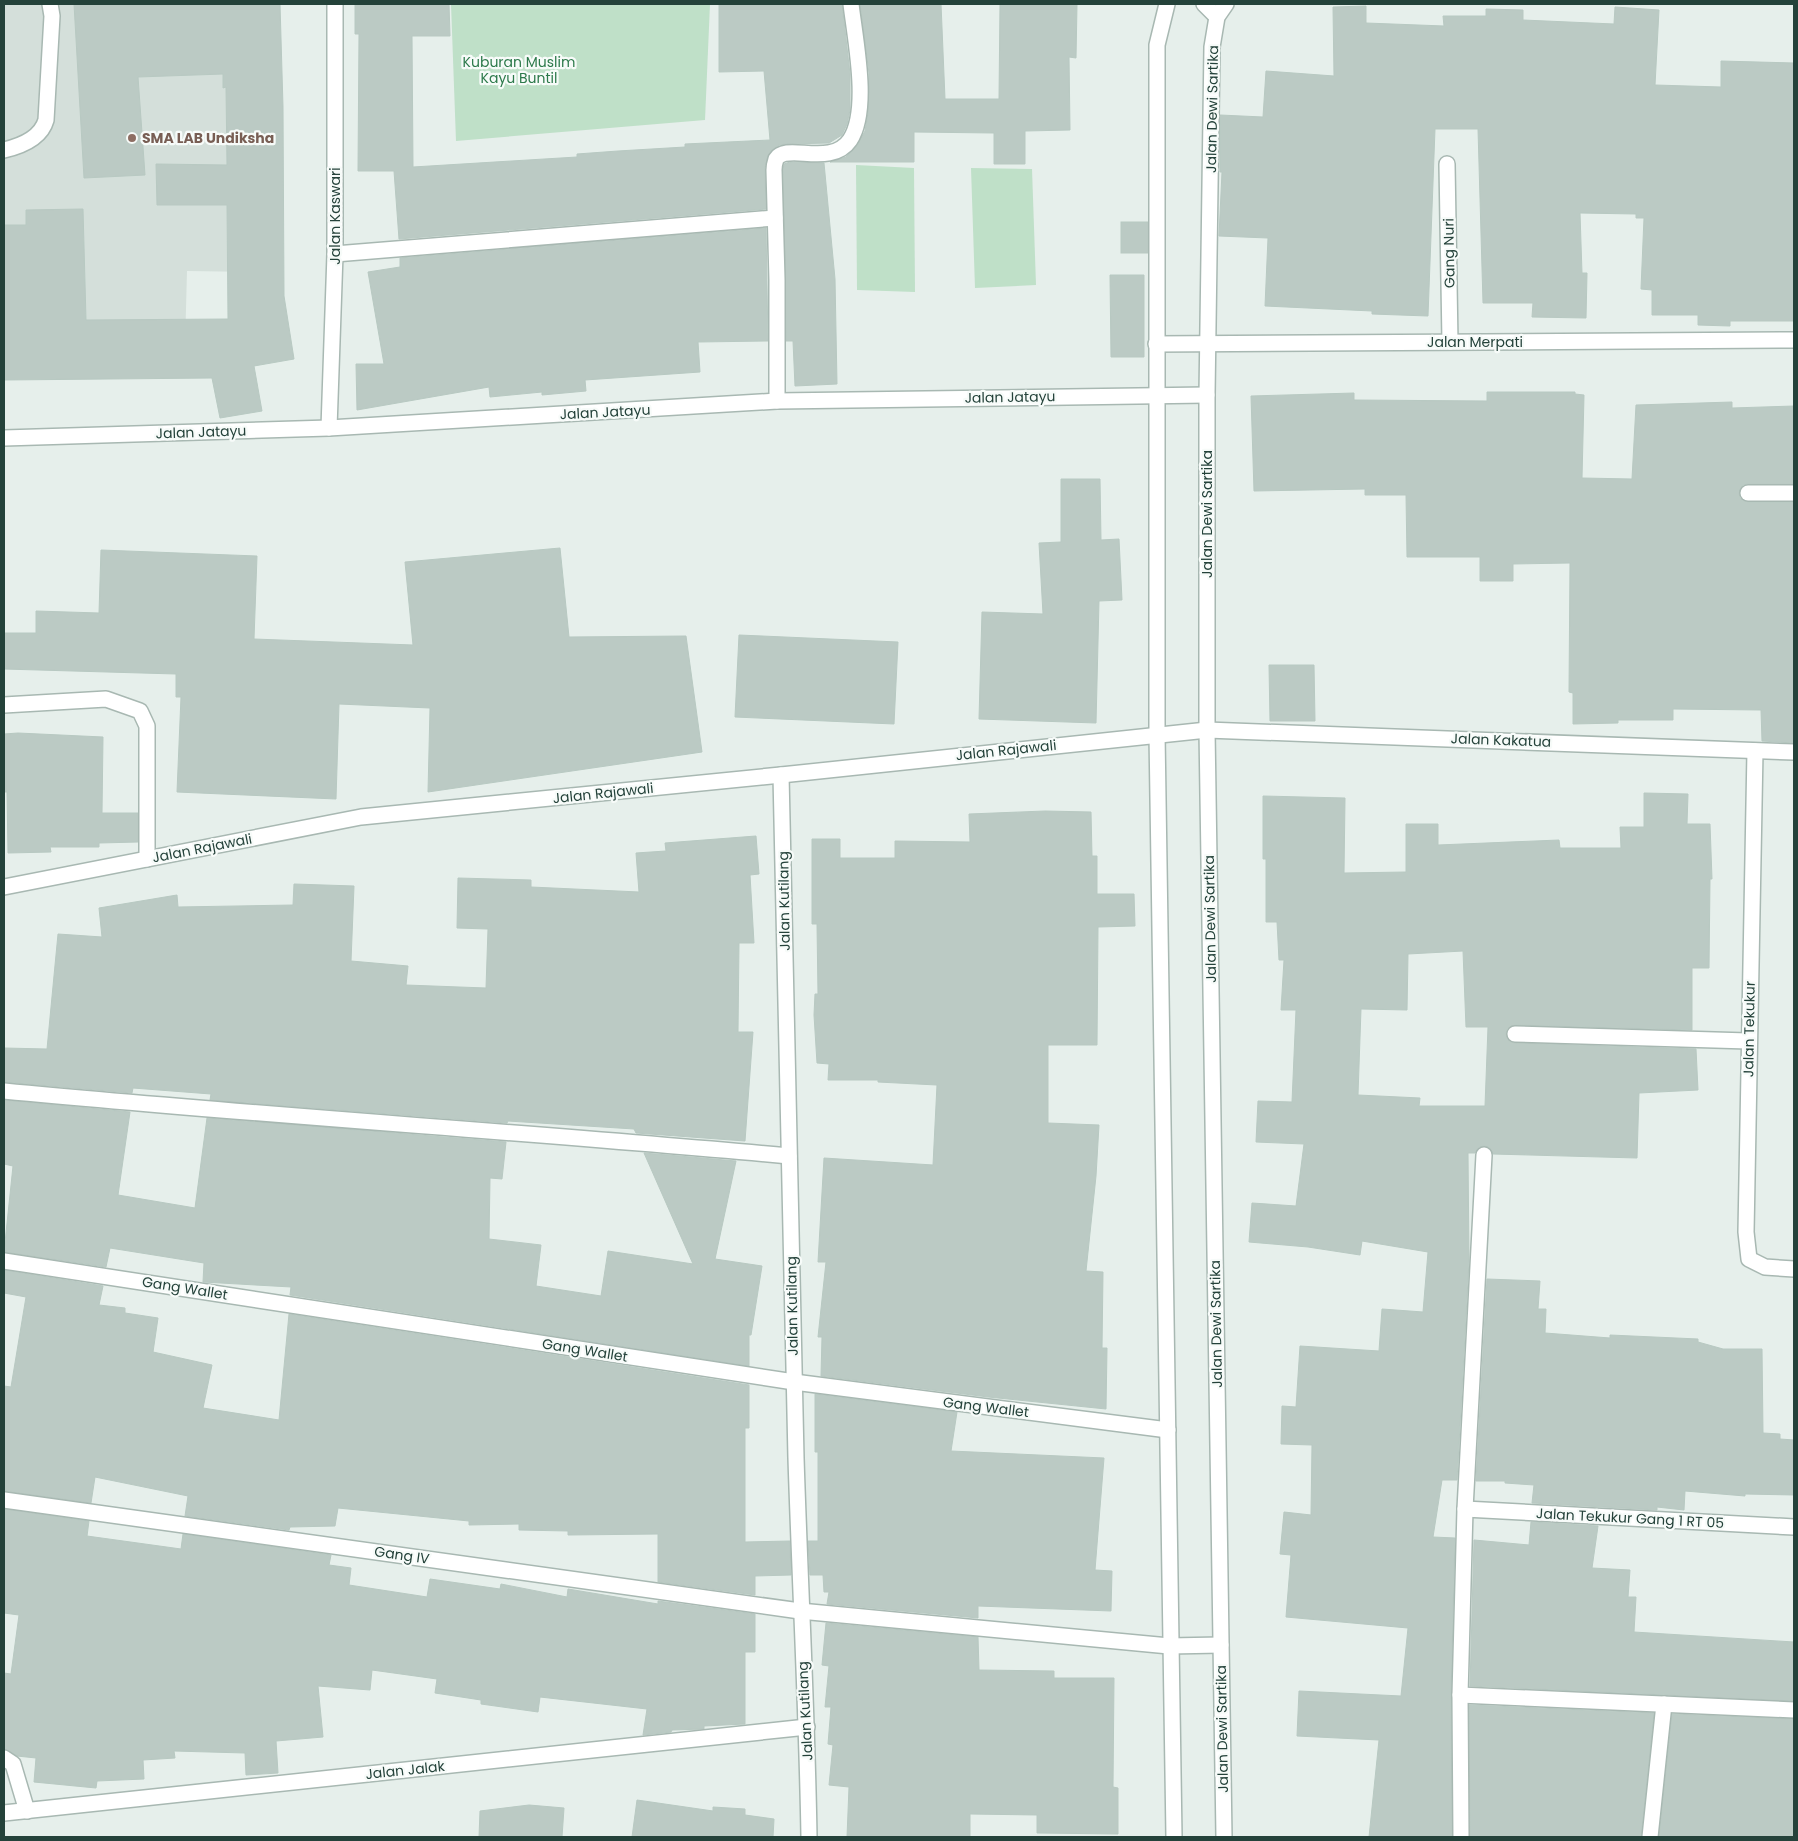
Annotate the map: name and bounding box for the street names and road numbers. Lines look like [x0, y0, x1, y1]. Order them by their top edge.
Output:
street label: Jalan Dewi Sartika [1201, 45, 1223, 173]
street label: Jalan Kaswari [325, 167, 345, 265]
street label: Gang Nuri [1438, 218, 1460, 288]
street label: Jalan Merpati [1427, 332, 1523, 352]
street label: Jalan Jatayu [964, 386, 1056, 408]
street label: Jalan Jatayu [559, 400, 651, 424]
street label: Jalan Jatayu [155, 420, 247, 444]
street label: Jalan Dewi Sartika [1197, 450, 1217, 578]
street label: Jalan Kakatua [1450, 728, 1552, 752]
street label: Jalan Rajawali [955, 735, 1057, 765]
street label: Jalan Rajawali [552, 778, 654, 808]
street label: Jalan Rajawali [150, 829, 254, 867]
street label: Jalan Kutilang [773, 851, 795, 951]
street label: Jalan Dewi Sartika [1199, 855, 1221, 983]
street label: Jalan Tekukur [1738, 981, 1760, 1077]
street label: Jalan Kutilang [781, 1256, 803, 1356]
street label: Jalan Dewi Sartika [1205, 1260, 1227, 1388]
street label: Gang Wallet [141, 1271, 229, 1305]
street label: Gang Wallet [541, 1333, 629, 1367]
street label: Gang Wallet [942, 1392, 1030, 1422]
street label: Jalan Tekukur Gang 1 RT 05 [1536, 1503, 1724, 1533]
street label: Gang IV [373, 1541, 431, 1569]
street label: Jalan Kutilang [792, 1661, 818, 1761]
street label: Jalan Dewi Sartika [1211, 1665, 1233, 1793]
street label: Jalan Jalak [364, 1756, 446, 1784]

